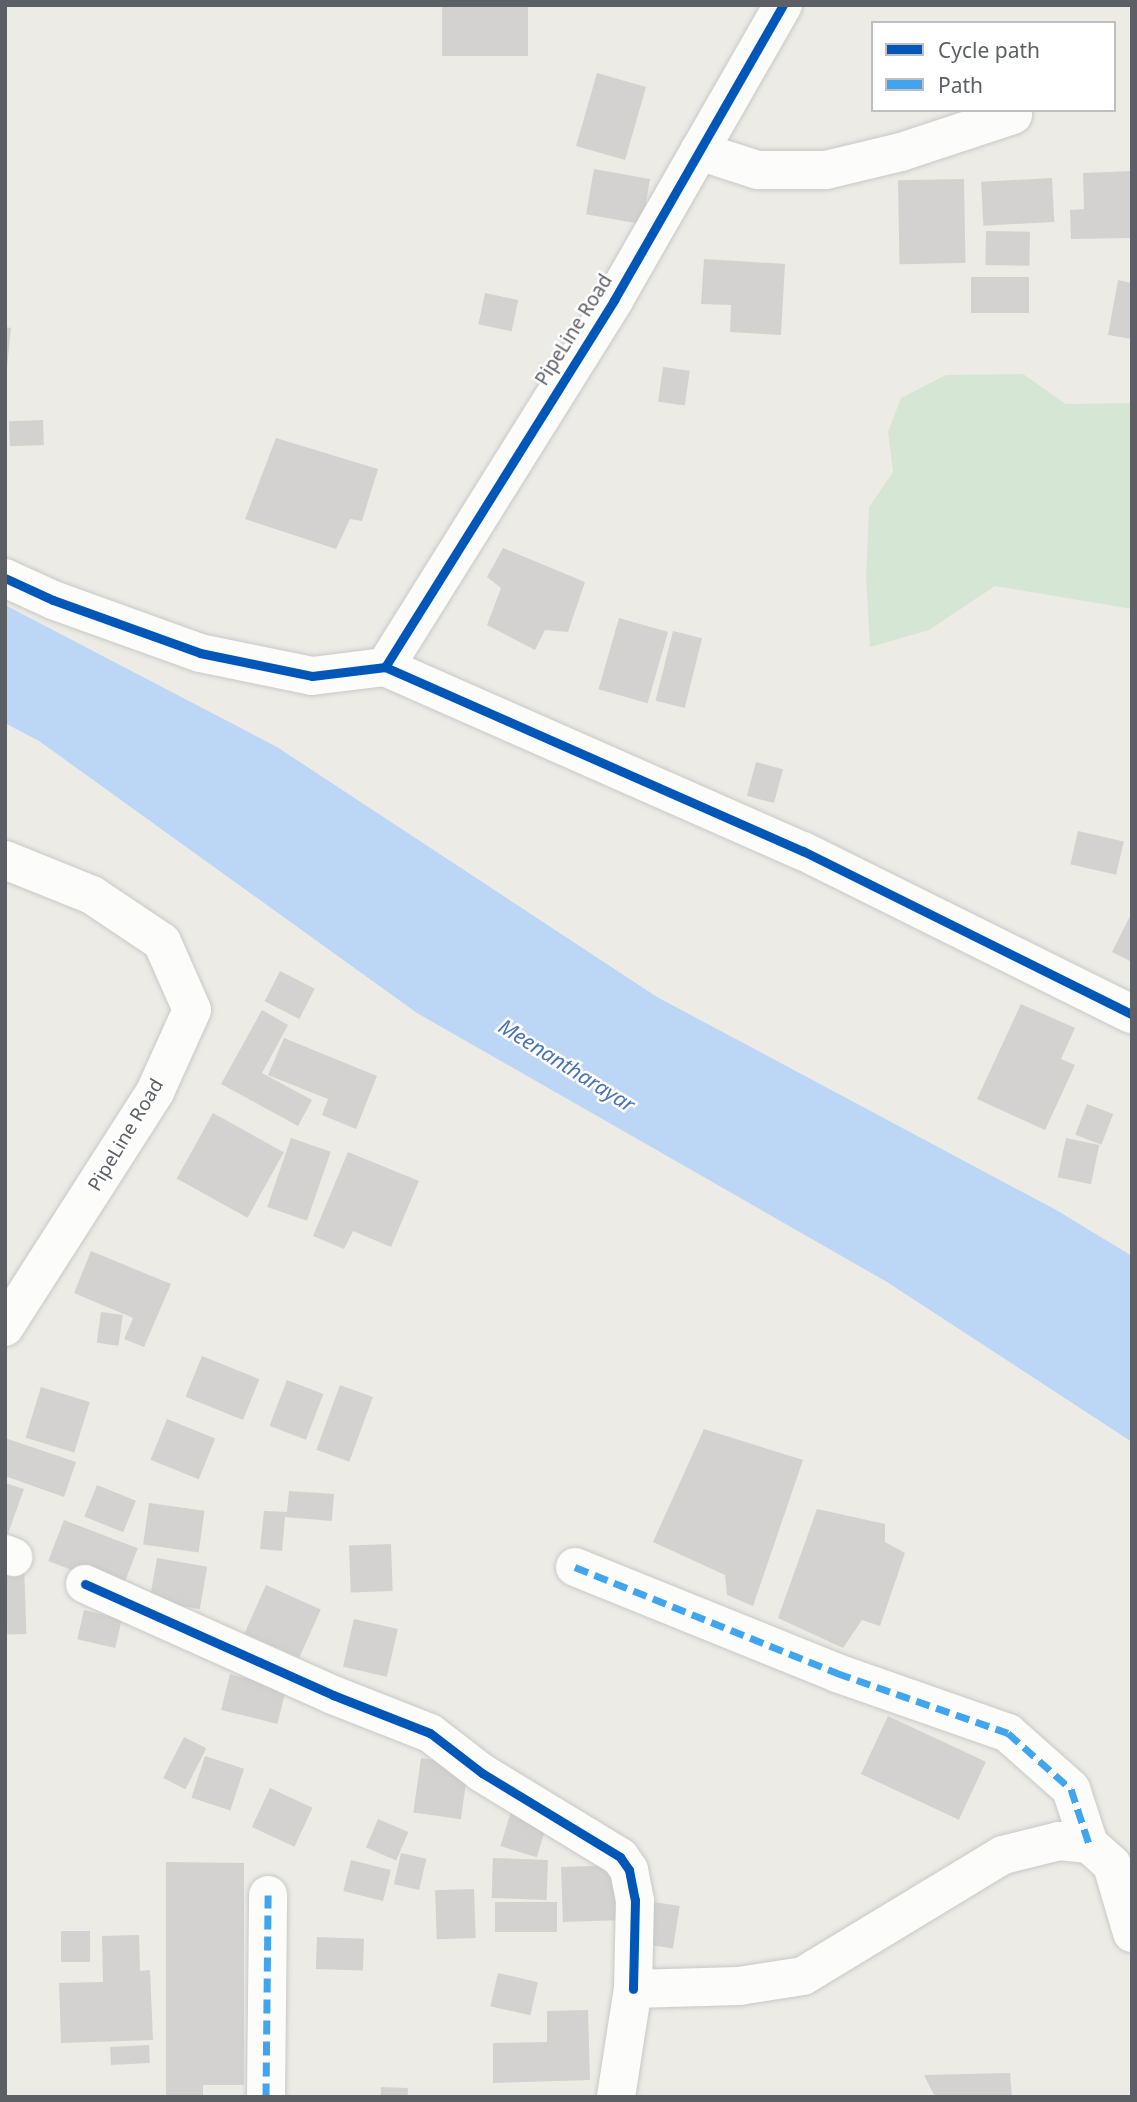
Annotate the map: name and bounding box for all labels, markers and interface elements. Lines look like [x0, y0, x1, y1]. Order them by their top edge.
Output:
legend [871, 21, 1116, 112]
text: Cycle path [938, 36, 1040, 64]
text: Path [938, 71, 983, 99]
street label: PipeLine Road [531, 270, 617, 390]
water label: Meenantharayar [494, 1013, 640, 1117]
street label: PipeLine Road [84, 1075, 168, 1195]

